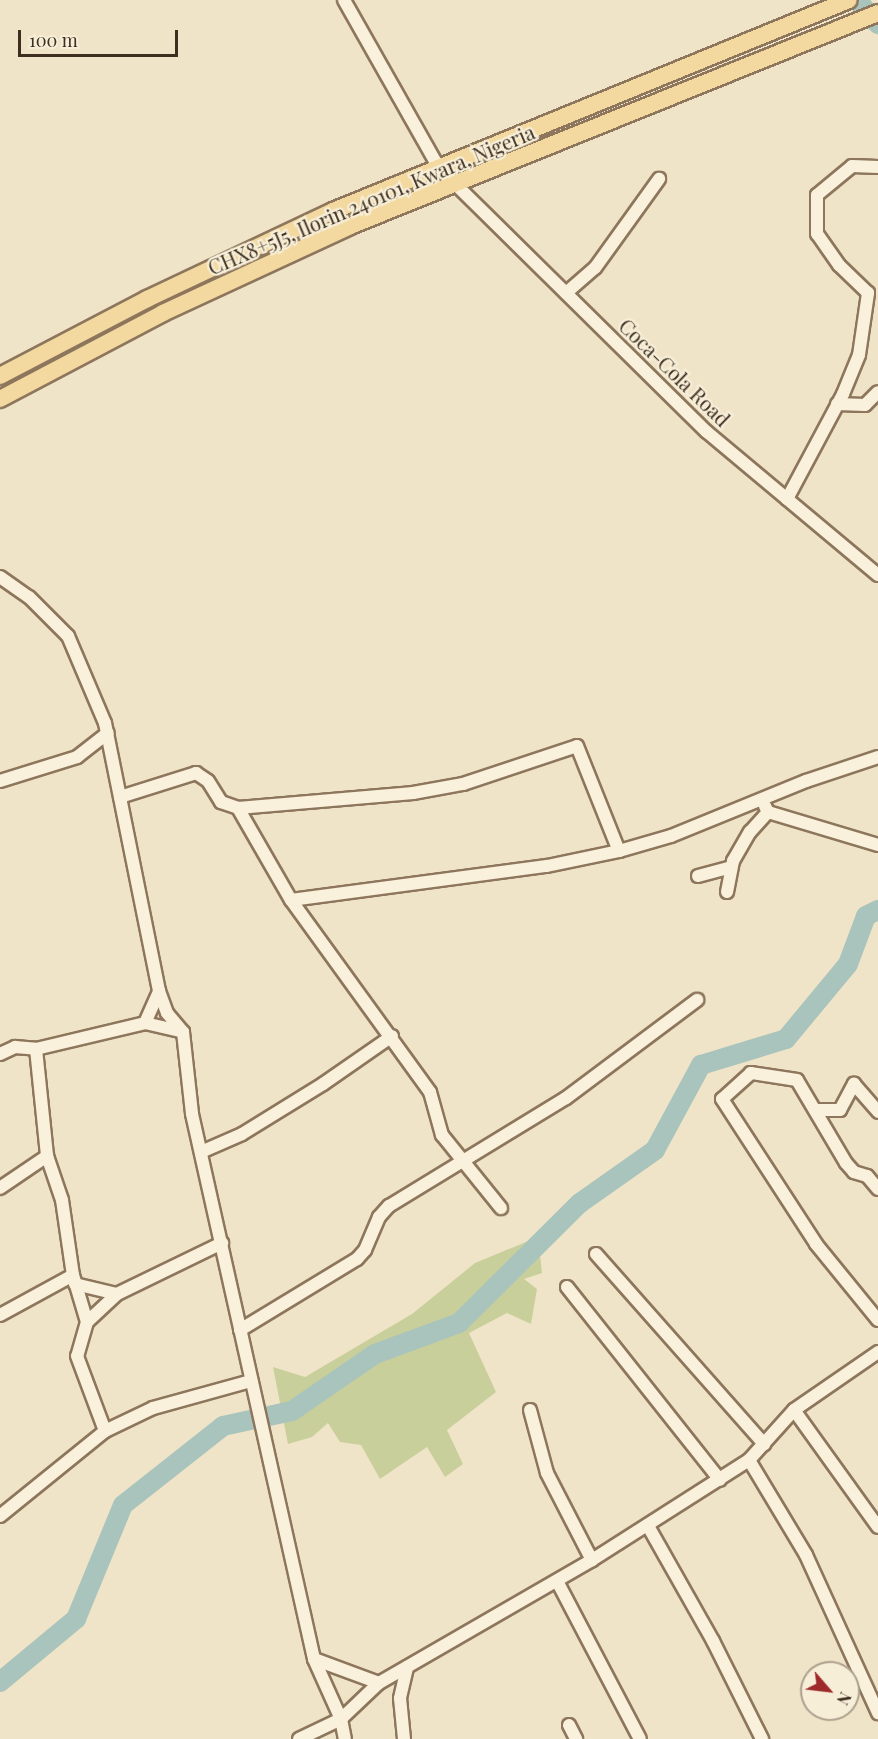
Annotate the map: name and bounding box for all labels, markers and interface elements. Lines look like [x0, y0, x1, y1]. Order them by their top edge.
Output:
scale bar [21, 18, 182, 56]
text: 100 m [29, 28, 78, 52]
street label: CHX8+5J5, Ilorin 240101, Kwara, Nigeria [204, 119, 538, 279]
street label: Coca-Cola Road [615, 313, 735, 431]
north arrow [800, 1661, 860, 1721]
text: N [833, 1689, 857, 1709]

